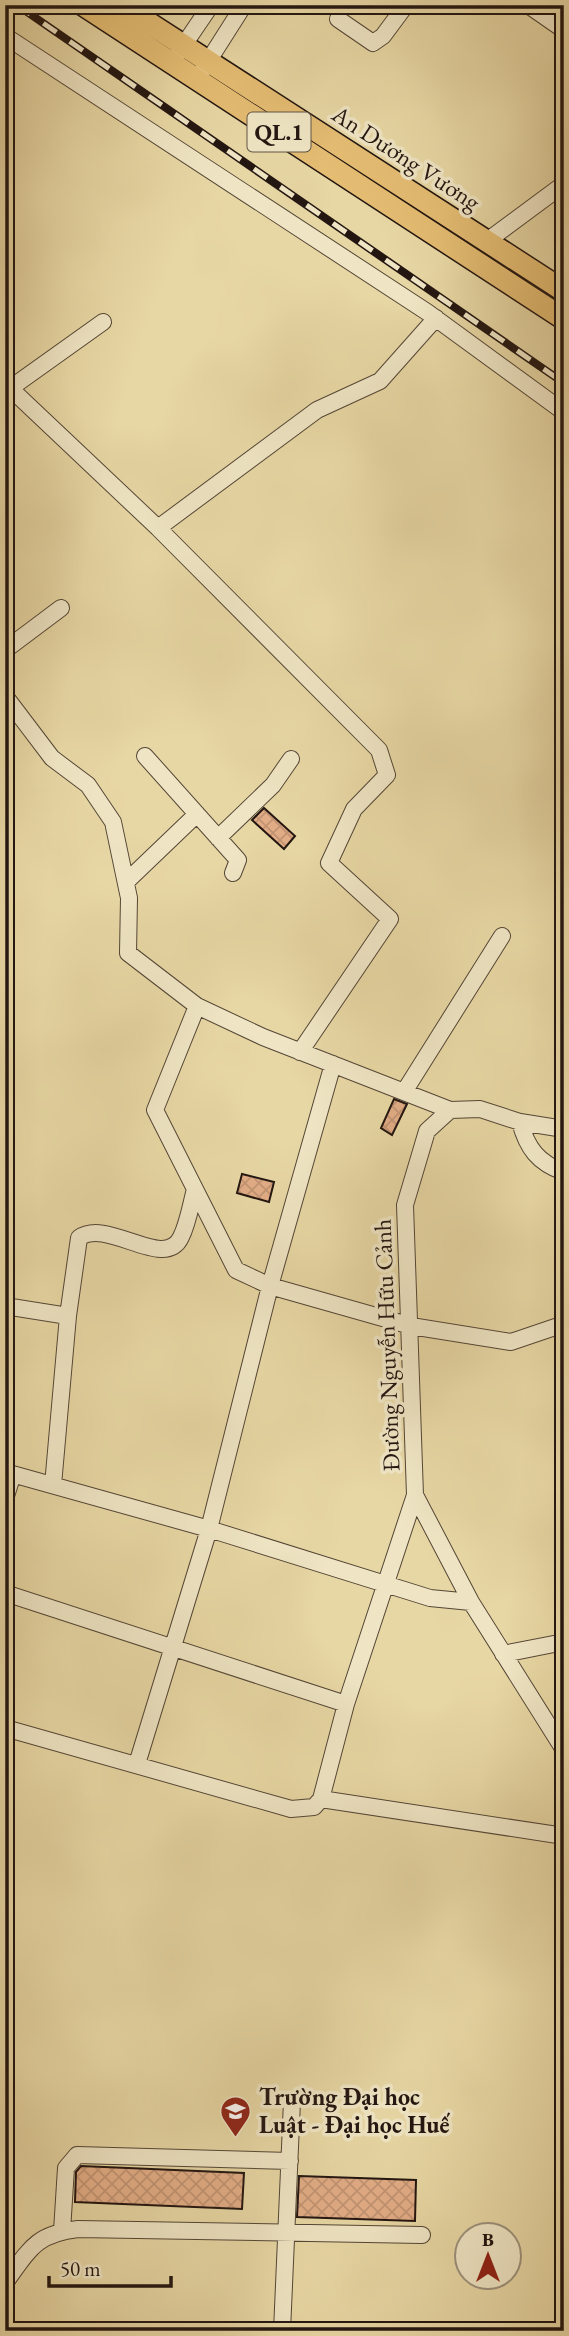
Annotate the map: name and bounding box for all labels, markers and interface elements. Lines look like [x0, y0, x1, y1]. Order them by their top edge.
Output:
street label: An Dương Vương [325, 98, 487, 217]
road number: QL.1 [247, 113, 310, 152]
street label: Đường Nguyễn Hữu Cảnh [367, 1218, 406, 1472]
place label: Trường Đại học Luật - Đại học Huế [259, 2081, 451, 2140]
school or university icon: Trường Đại học Luật - Đại học Huế [219, 2094, 253, 2138]
north arrow [454, 2220, 524, 2290]
text: B [482, 2227, 494, 2252]
scale bar [49, 2245, 172, 2289]
text: 50 m [60, 2255, 101, 2282]

